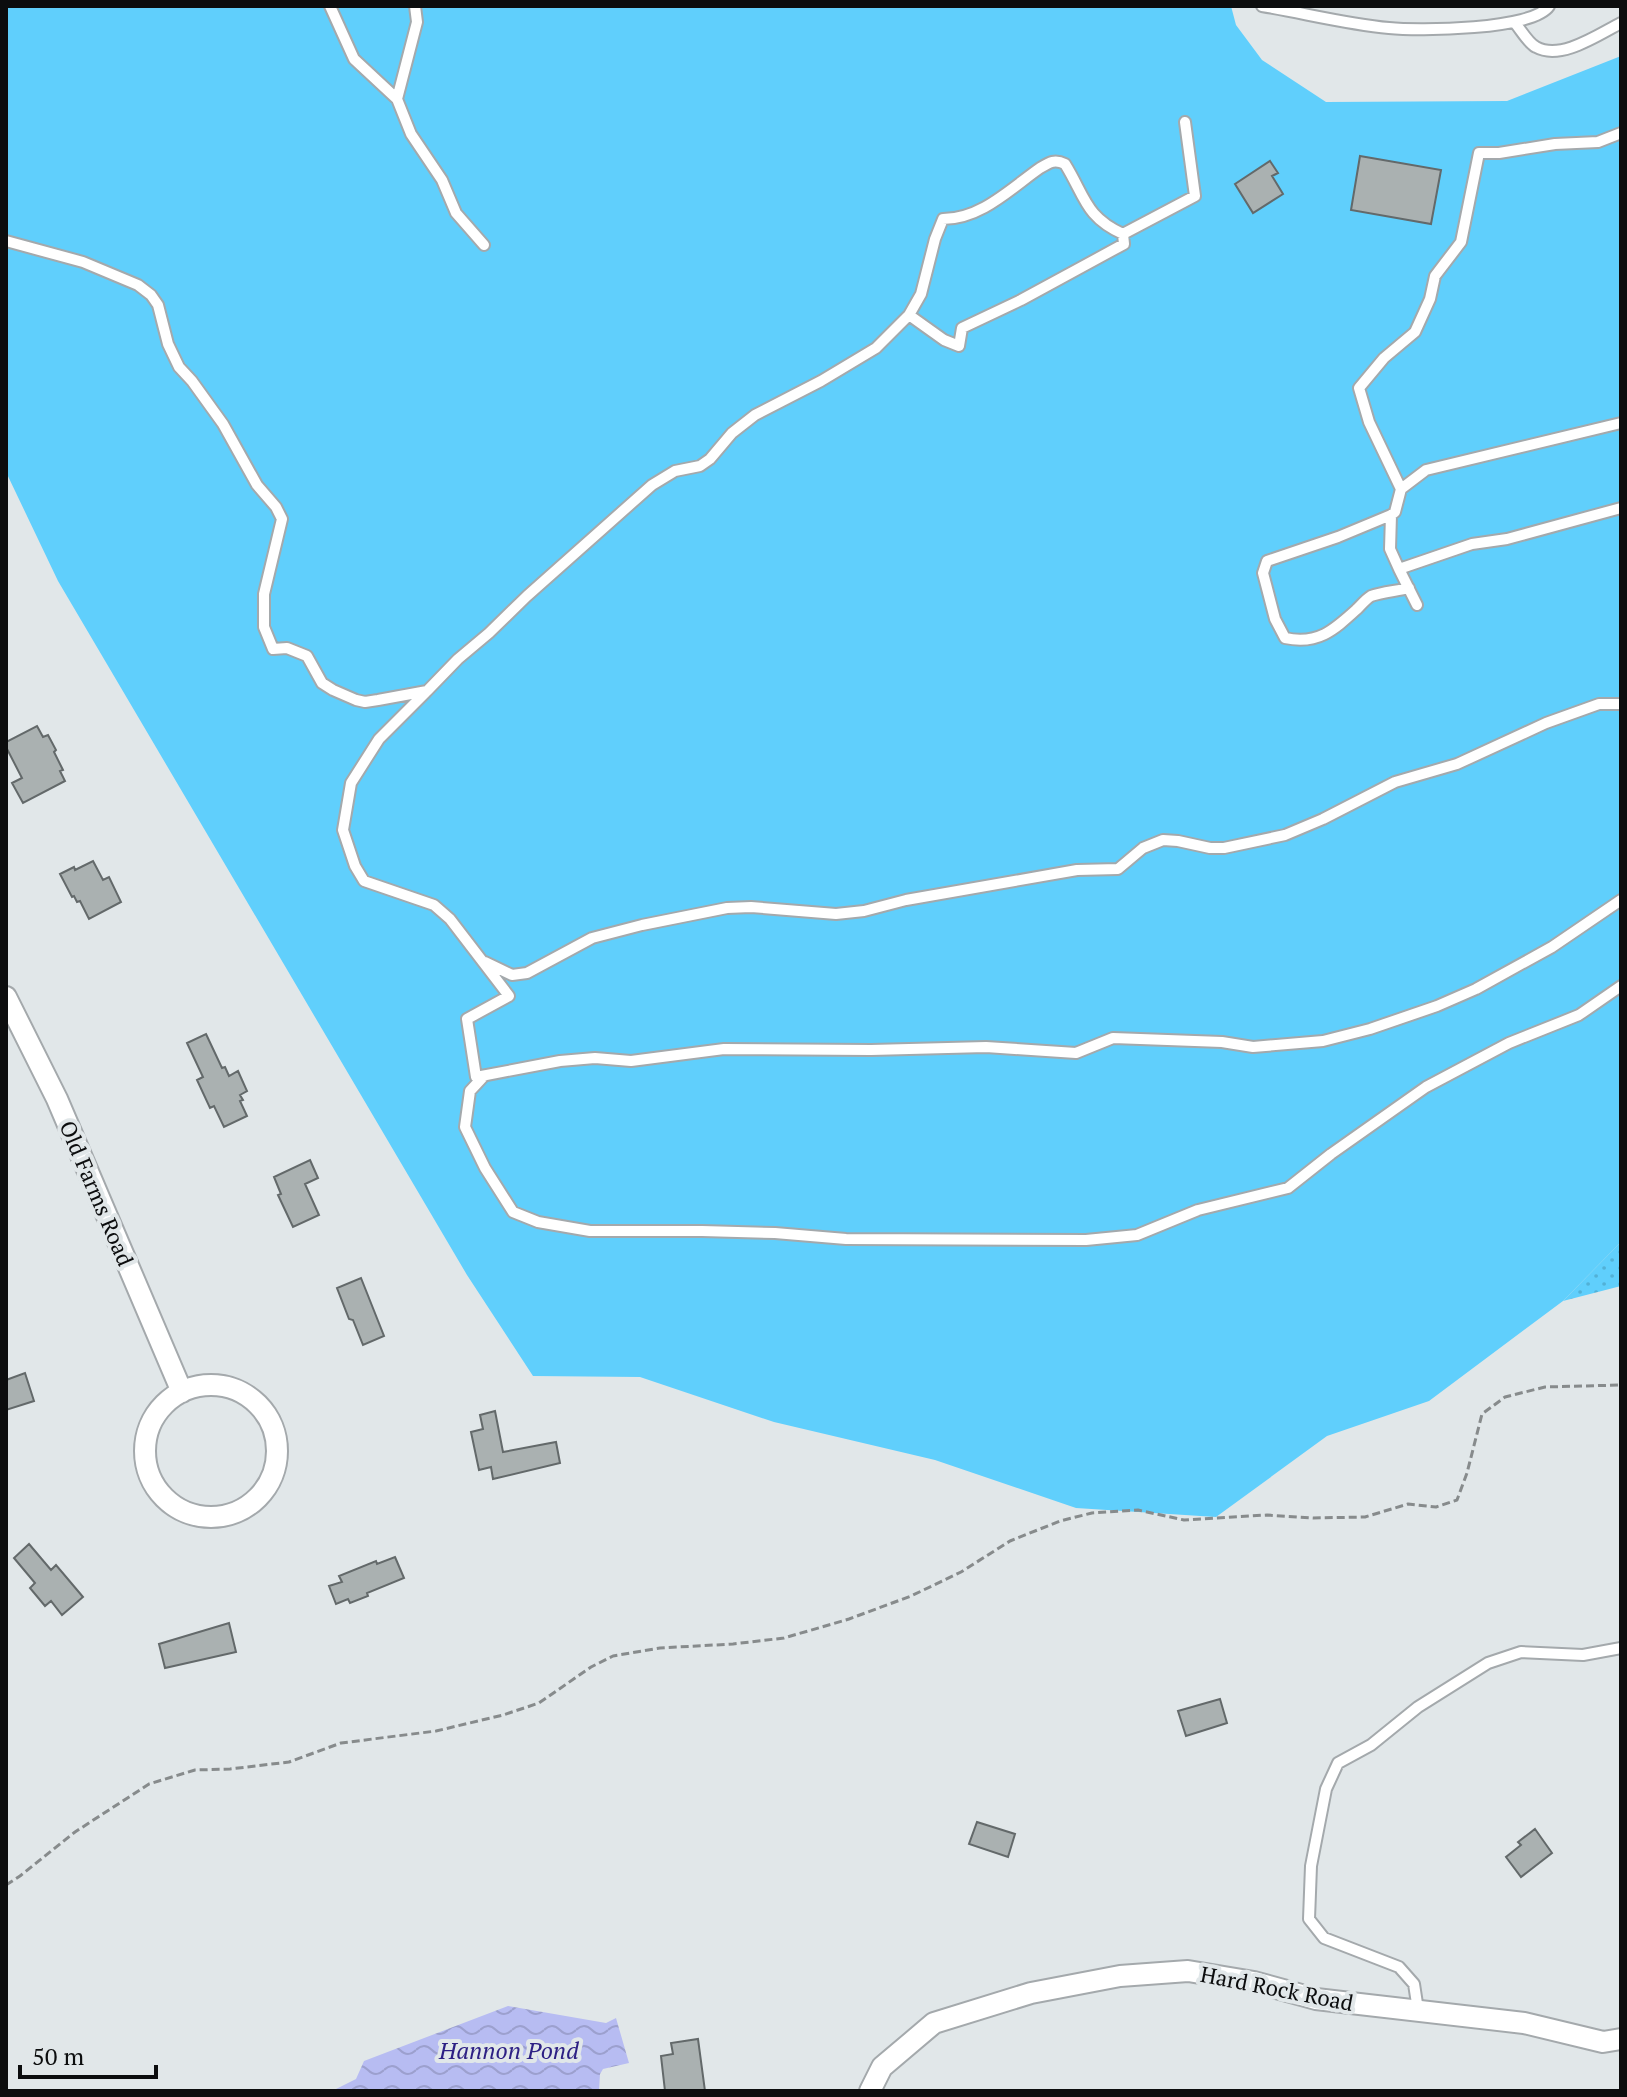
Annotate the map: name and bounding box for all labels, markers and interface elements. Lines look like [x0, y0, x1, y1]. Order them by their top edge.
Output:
street label: Old Farms Road [53, 1116, 141, 1270]
street label: Hard Rock Road [1198, 1959, 1356, 2017]
scale bar [20, 2029, 156, 2079]
water label: Hannon Pond [438, 2034, 580, 2066]
text: 50 m [32, 2040, 84, 2072]

